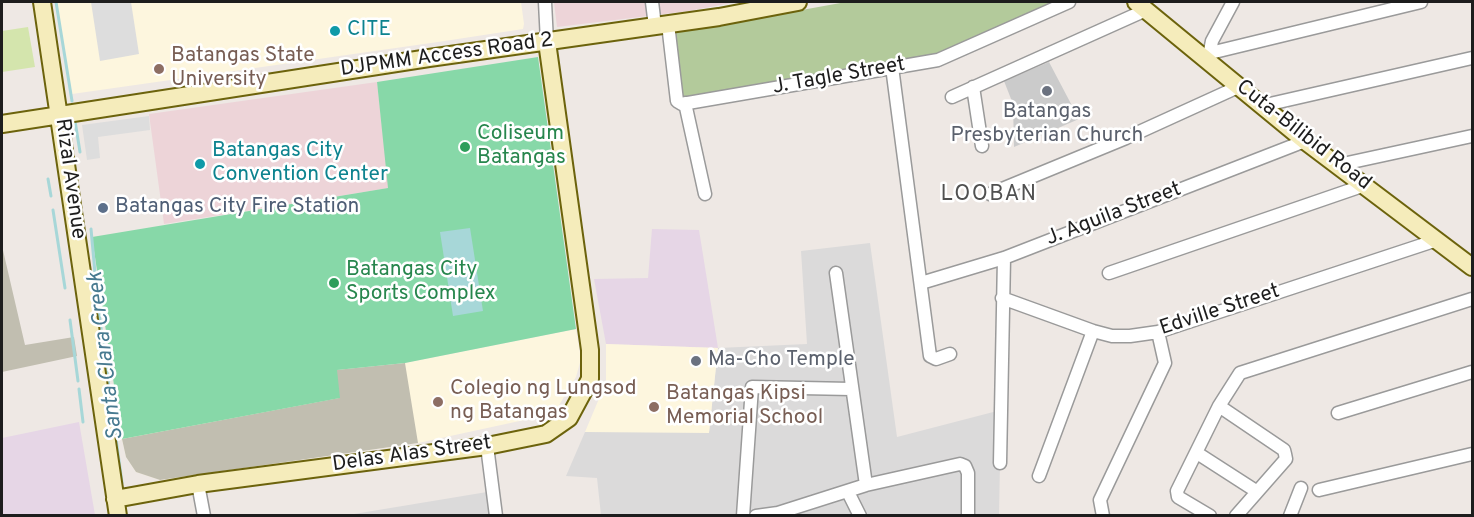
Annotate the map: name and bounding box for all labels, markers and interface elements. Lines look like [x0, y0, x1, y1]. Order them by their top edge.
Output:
place label: CITE [347, 18, 391, 44]
marker: CITE [328, 24, 342, 38]
street label: DJPMM Access Road 2 [339, 29, 555, 83]
place label: Batangas State University [171, 44, 315, 94]
street label: J. Tagle Street [771, 53, 907, 101]
marker: Batangas State University [152, 62, 166, 76]
street label: Cuta-Bilibid Road [1230, 75, 1376, 197]
marker: Batangas Presbyterian Church [1040, 84, 1054, 98]
place label: Batangas Presbyterian Church [951, 100, 1143, 150]
street label: Rizal Avenue [48, 117, 90, 241]
place label: Coliseum Batangas [477, 122, 566, 172]
place label: Batangas City Convention Center [212, 139, 388, 189]
marker: Coliseum Batangas [458, 140, 472, 154]
marker: Batangas City Convention Center [193, 157, 207, 171]
street label: J. Aguila Street [1043, 178, 1185, 252]
district label: LOOBAN [940, 183, 1038, 209]
place label: Batangas City Fire Station [115, 195, 359, 221]
marker: Batangas City Fire Station [96, 201, 110, 215]
place label: Batangas City Sports Complex [346, 258, 496, 308]
water label: Santa Clara Creek [84, 270, 130, 442]
marker: Batangas City Sports Complex [327, 276, 341, 290]
street label: Edville Street [1157, 280, 1283, 342]
place label: Ma-Cho Temple [708, 348, 855, 374]
marker: Ma-Cho Temple [689, 354, 703, 368]
place label: Colegio ng Lungsod ng Batangas [450, 377, 636, 427]
place label: Batangas Kipsi Memorial School [666, 382, 823, 432]
marker: Colegio ng Lungsod ng Batangas [431, 395, 445, 409]
marker: Batangas Kipsi Memorial School [647, 400, 661, 414]
street label: Delas Alas Street [331, 431, 493, 479]

